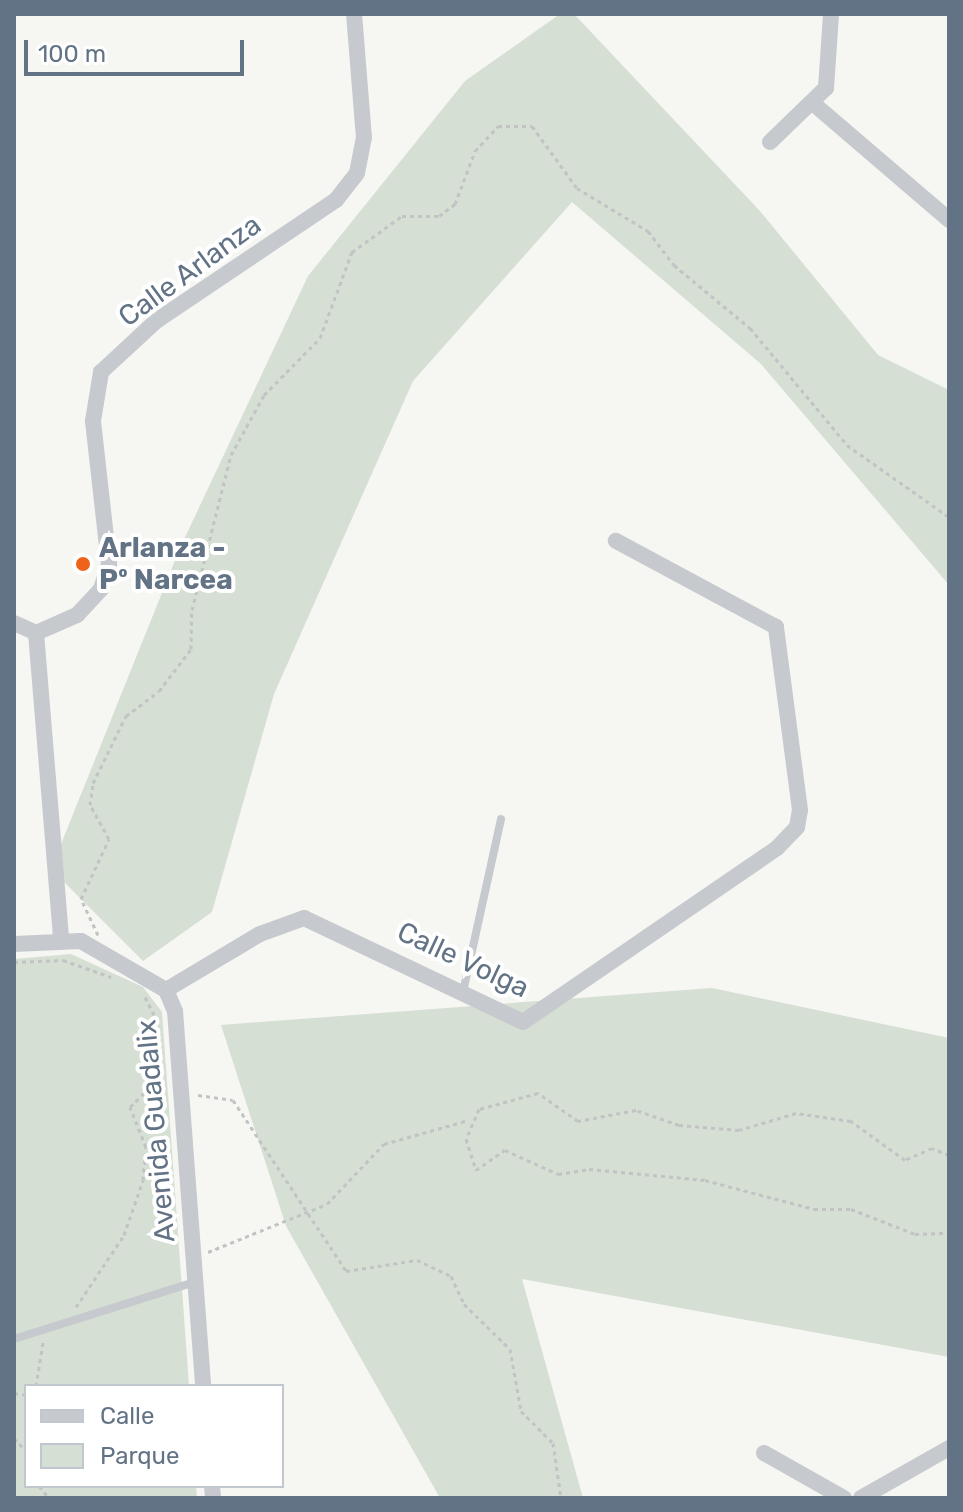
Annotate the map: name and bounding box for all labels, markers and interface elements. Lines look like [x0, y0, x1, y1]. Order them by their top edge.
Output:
scale bar [28, 24, 248, 74]
text: 100 m [38, 40, 106, 68]
street label: Calle Arlanza [112, 208, 268, 334]
place label: Arlanza - Pº Narcea [99, 531, 233, 597]
marker: Arlanza - Pº Narcea [74, 555, 92, 573]
street label: Calle Volga [391, 915, 535, 1005]
street label: Avenida Guadalix [130, 1018, 182, 1244]
legend [24, 1384, 284, 1488]
text: Calle [100, 1402, 154, 1430]
text: Parque [100, 1442, 179, 1470]

